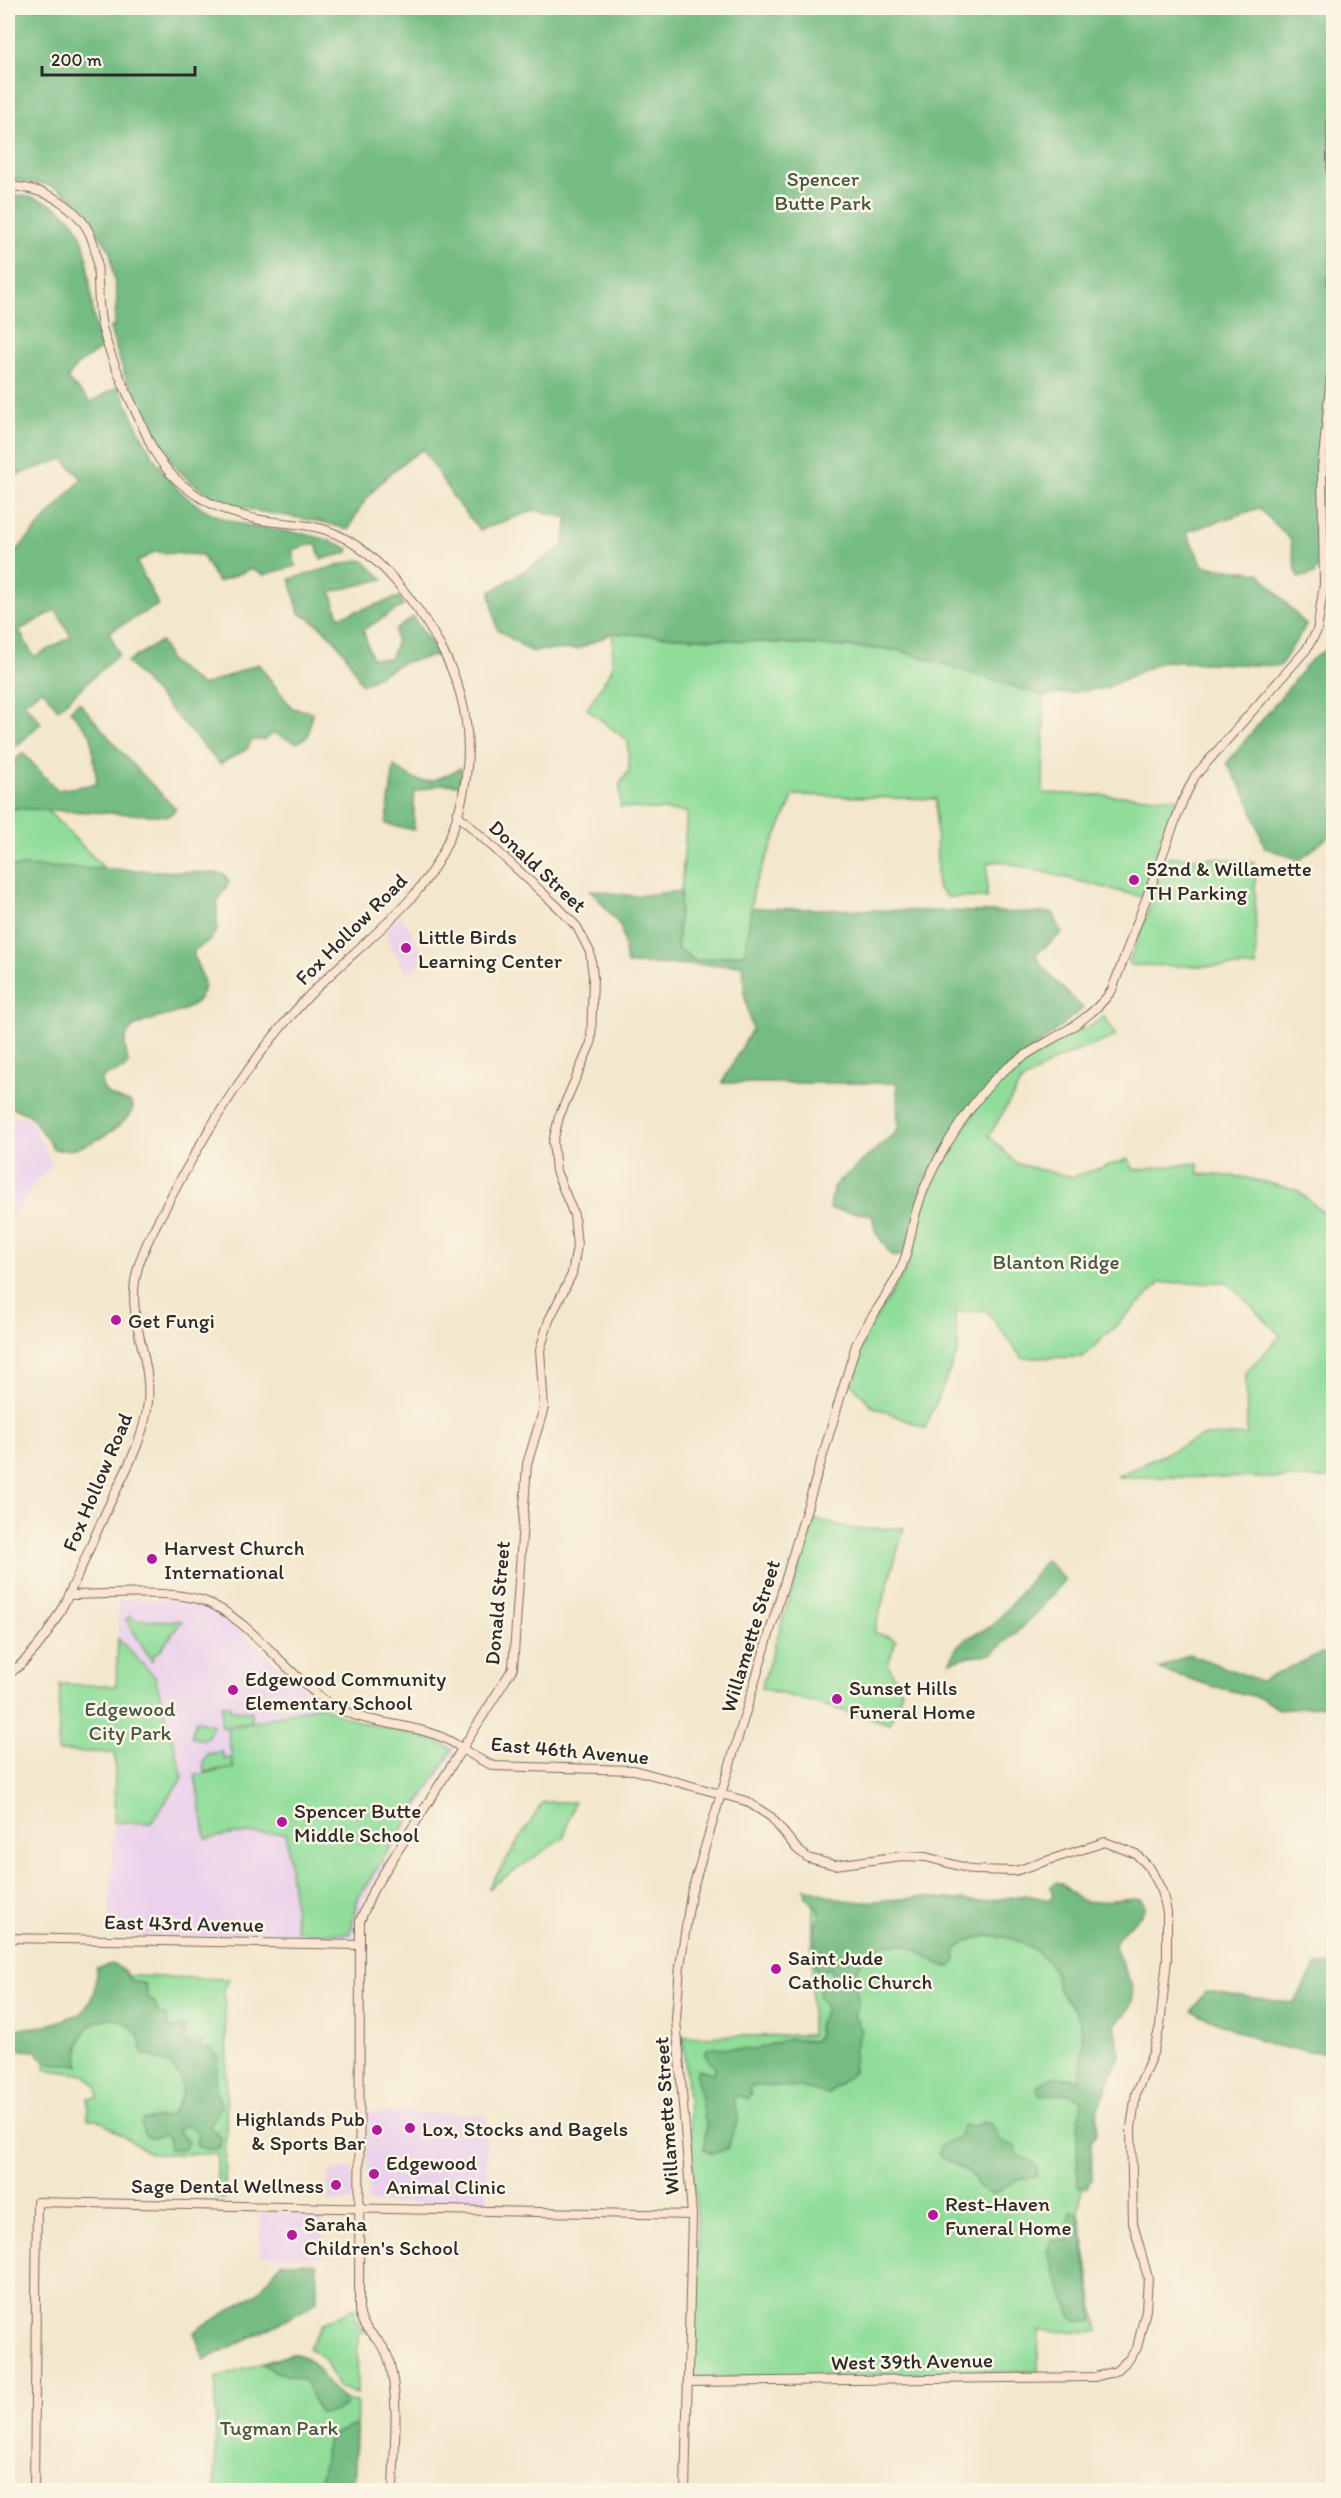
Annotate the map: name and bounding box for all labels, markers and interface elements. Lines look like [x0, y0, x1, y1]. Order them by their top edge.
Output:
scale bar [42, 39, 195, 77]
text: 200 m [51, 49, 102, 71]
park label: Spencer Butte Park [775, 166, 872, 215]
street label: Donald Street [484, 814, 592, 918]
place label: 52nd & Willamette TH Parking [1146, 856, 1312, 905]
street label: Fox Hollow Road [290, 868, 412, 990]
marker: 52nd & Willamette TH Parking [1127, 873, 1141, 887]
place label: Little Birds Learning Center [418, 924, 563, 973]
marker: Little Birds Learning Center [399, 941, 413, 955]
park label: Blanton Ridge [993, 1249, 1119, 1274]
place label: Get Fungi [128, 1308, 215, 1333]
marker: Get Fungi [109, 1313, 123, 1327]
street label: Fox Hollow Road [57, 1409, 137, 1555]
place label: Harvest Church International [164, 1535, 305, 1584]
street label: Donald Street [479, 1540, 515, 1666]
marker: Harvest Church International [145, 1552, 159, 1566]
street label: Willamette Street [715, 1556, 785, 1716]
place label: Edgewood Community Elementary School [245, 1666, 446, 1715]
place label: Sunset Hills Funeral Home [849, 1675, 975, 1724]
marker: Edgewood Community Elementary School [226, 1683, 240, 1697]
marker: Sunset Hills Funeral Home [830, 1692, 844, 1706]
park label: Edgewood City Park [84, 1696, 176, 1745]
street label: East 46th Avenue [490, 1731, 650, 1769]
place label: Spencer Butte Middle School [294, 1798, 421, 1847]
marker: Spencer Butte Middle School [275, 1815, 289, 1829]
street label: East 43rd Avenue [104, 1909, 264, 1937]
place label: Saint Jude Catholic Church [788, 1945, 933, 1994]
marker: Saint Jude Catholic Church [769, 1962, 783, 1976]
street label: Willamette Street [648, 2036, 684, 2196]
place label: Highlands Pub & Sports Bar [235, 2106, 365, 2155]
place label: Lox, Stocks and Bagels [422, 2116, 628, 2141]
marker: Lox, Stocks and Bagels [403, 2121, 417, 2135]
marker: Highlands Pub & Sports Bar [370, 2123, 384, 2137]
place label: Edgewood Animal Clinic [386, 2150, 506, 2199]
marker: Edgewood Animal Clinic [367, 2167, 381, 2181]
place label: Sage Dental Wellness [131, 2173, 324, 2198]
marker: Sage Dental Wellness [329, 2178, 343, 2192]
place label: Rest-Haven Funeral Home [945, 2191, 1071, 2240]
marker: Rest-Haven Funeral Home [926, 2208, 940, 2222]
place label: Saraha Children's School [304, 2211, 459, 2260]
marker: Saraha Children's School [285, 2228, 299, 2242]
street label: West 39th Avenue [831, 2347, 993, 2375]
park label: Tugman Park [220, 2415, 339, 2440]

